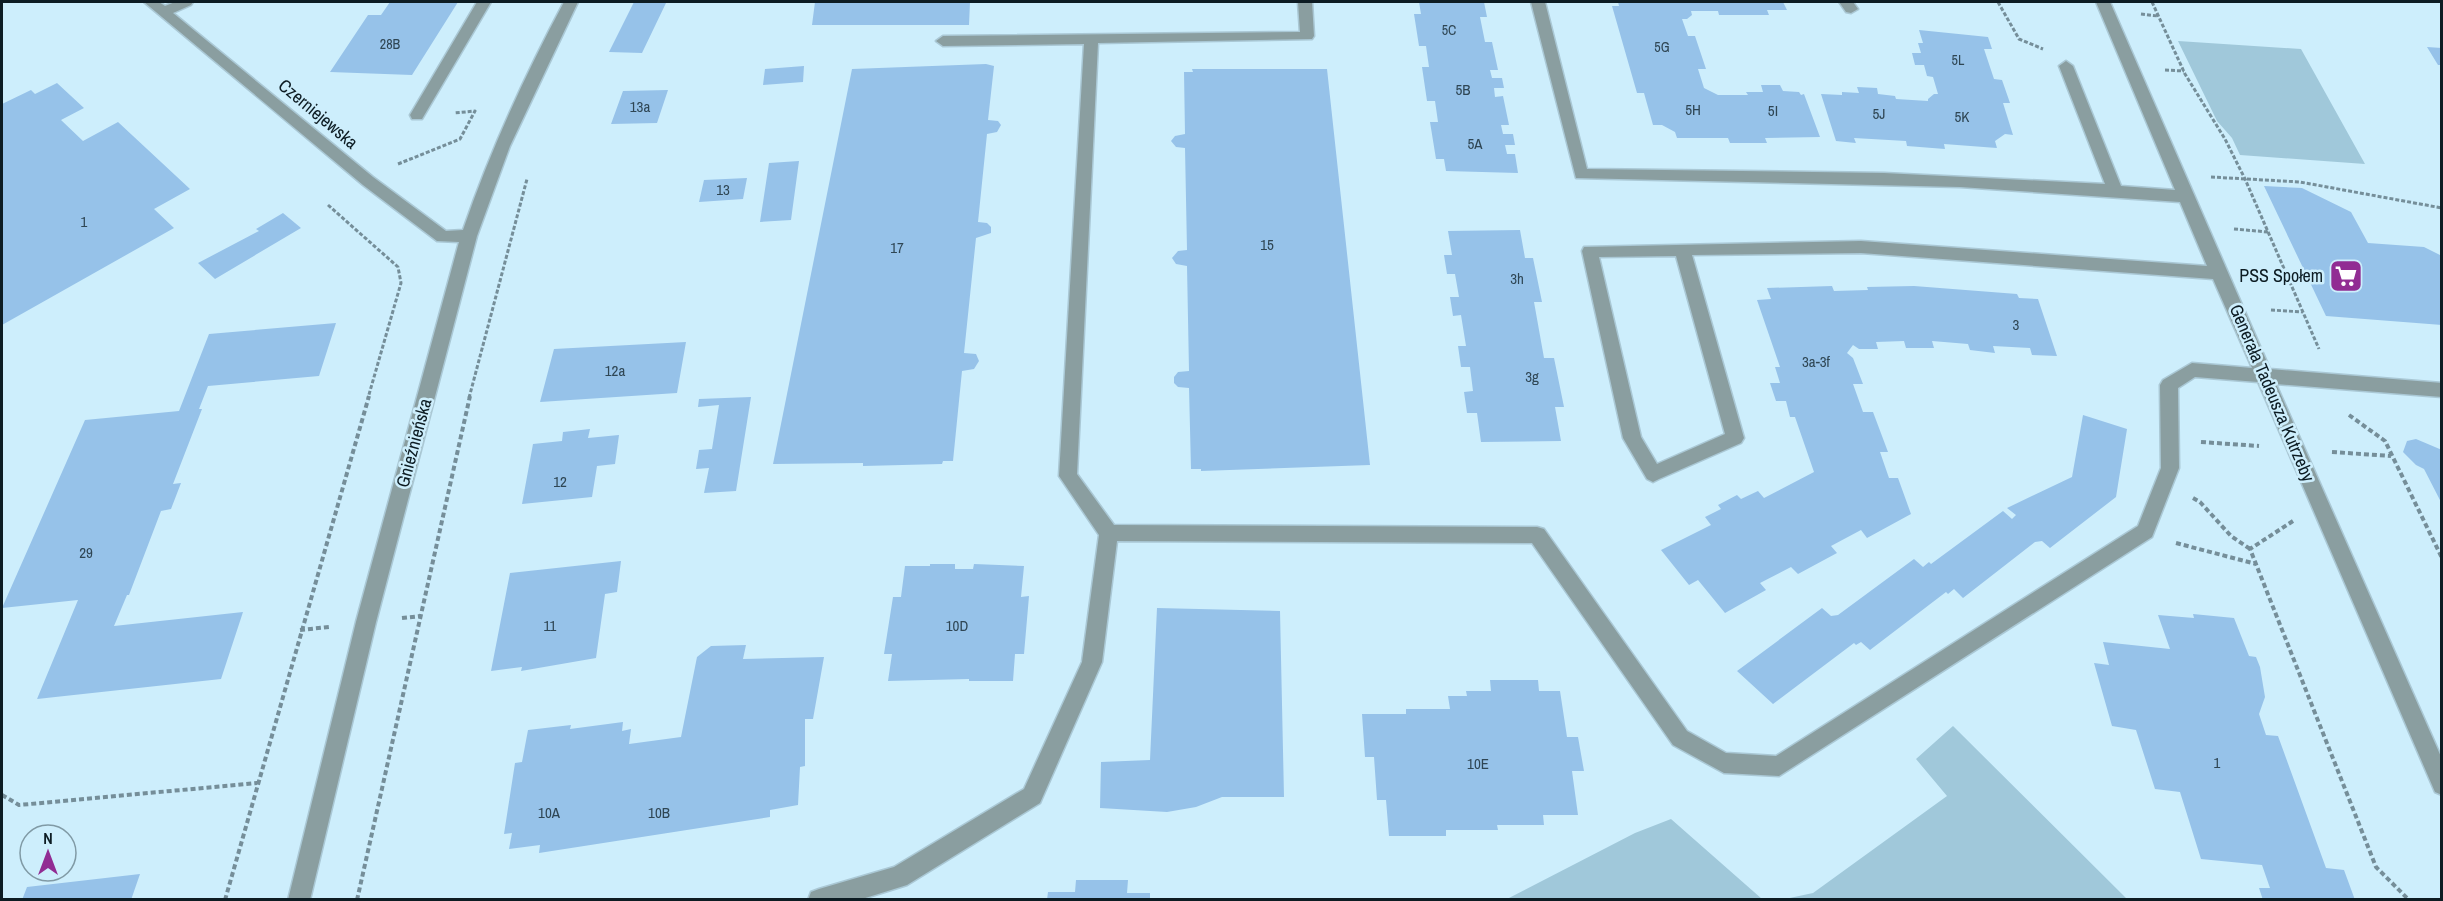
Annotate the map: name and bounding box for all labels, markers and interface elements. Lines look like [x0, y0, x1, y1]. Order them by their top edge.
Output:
house number: 5C [1442, 21, 1456, 39]
house number: 28B [380, 35, 401, 53]
house number: 5G [1654, 38, 1670, 56]
house number: 5L [1952, 51, 1965, 69]
street label: Czerniejewska [273, 73, 363, 154]
house number: 5B [1455, 79, 1471, 100]
house number: 13a [630, 96, 650, 117]
house number: 5H [1685, 99, 1701, 120]
house number: 5I [1768, 100, 1778, 121]
house number: 5J [1873, 103, 1886, 124]
house number: 5K [1954, 106, 1970, 127]
house number: 5A [1467, 133, 1483, 154]
house number: 13 [716, 179, 730, 200]
house number: 1 [81, 211, 88, 232]
house number: 15 [1260, 234, 1274, 255]
house number: 17 [890, 237, 904, 258]
supermarket icon: PSS Społem [2328, 258, 2364, 294]
place label: PSS Społem [2239, 263, 2323, 288]
house number: 3h [1510, 268, 1524, 289]
street label: Generała Tadeusza Kutrzeby [2224, 300, 2321, 486]
house number: 3 [2013, 314, 2020, 335]
house number: 3a-3f [1802, 351, 1831, 372]
house number: 12a [605, 360, 625, 381]
house number: 3g [1525, 366, 1539, 387]
street label: Gnieźnieńska [390, 396, 437, 490]
house number: 12 [553, 471, 567, 492]
house number: 29 [79, 542, 93, 563]
house number: 11 [544, 615, 557, 636]
house number: 10D [946, 615, 968, 636]
house number: 1 [2214, 752, 2221, 773]
house number: 10E [1467, 753, 1489, 774]
house number: 10A [538, 802, 561, 823]
house number: 10B [648, 802, 670, 823]
north arrow [18, 823, 78, 883]
text: N [43, 827, 53, 849]

